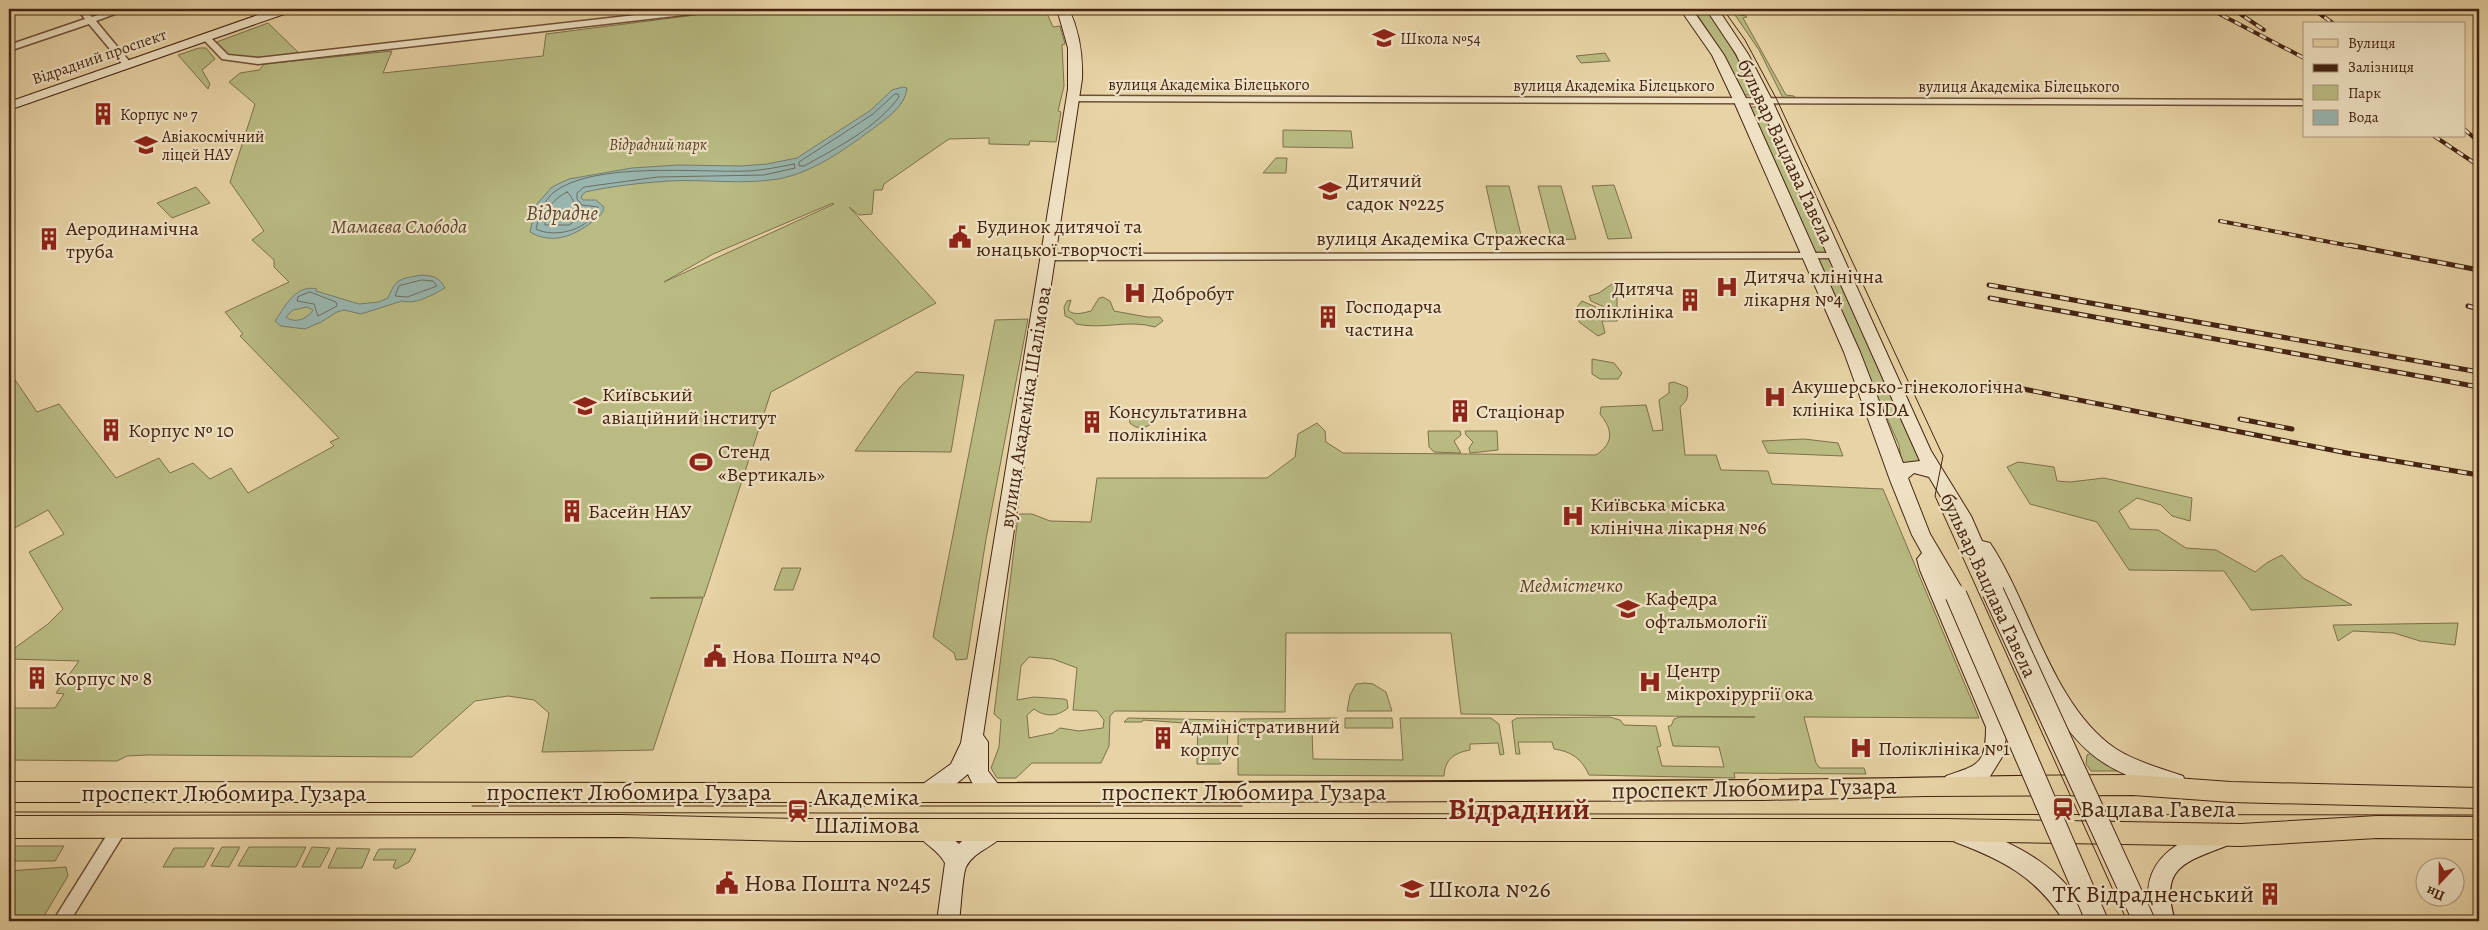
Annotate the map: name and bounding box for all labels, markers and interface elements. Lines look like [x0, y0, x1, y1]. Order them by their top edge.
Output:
legend [2303, 22, 2466, 138]
street label: Відрадний проспект [29, 24, 170, 90]
school or university icon: Школа №54 [1371, 25, 1397, 51]
place label: Школа №54 [1400, 28, 1481, 50]
text: Вулиця [2348, 33, 2395, 53]
street label: бульвар Вацлава Гавела [1731, 54, 1841, 249]
text: Залізниця [2348, 57, 2414, 77]
street label: вулиця Академіка Білецького [1108, 74, 1310, 96]
street label: вулиця Академіка Білецького [1513, 75, 1715, 97]
street label: вулиця Академіка Білецького [1918, 76, 2120, 98]
text: Парк [2348, 83, 2381, 103]
building icon: Корпус № 7 [90, 101, 116, 127]
place label: Корпус № 7 [120, 104, 198, 126]
text: Вода [2348, 107, 2379, 127]
place label: Авіакосмічний ліцей НАУ [161, 126, 264, 166]
school or university icon: Авіакосмічний ліцей НАУ [133, 132, 159, 158]
park label: Відрадний парк [609, 134, 707, 156]
place label: Дитячий садок №225 [1346, 167, 1445, 217]
school or university icon: Дитячий садок №225 [1317, 178, 1343, 204]
water label: Відрадне [526, 199, 598, 227]
park label: Мамаєва Слобода [331, 213, 467, 240]
place label: Будинок дитячої та юнацької творчості [976, 213, 1143, 263]
place label: Аеродинамічна труба [65, 215, 200, 265]
public building icon: Будинок дитячої та юнацької творчості [947, 224, 973, 250]
street label: вулиця Академіка Стражеска [1316, 225, 1566, 252]
building icon: Аеродинамічна труба [36, 226, 62, 252]
place label: Дитяча клінічна лікарня №4 [1744, 263, 1884, 313]
hospital icon: Дитяча клінічна лікарня №4 [1714, 274, 1740, 300]
place label: Дитяча поліклініка [1575, 275, 1675, 325]
hospital icon: Добробут [1122, 280, 1148, 306]
place label: Добробут [1152, 280, 1234, 307]
street label: вулиця Академіка Шалімова [993, 283, 1058, 530]
building icon: Дитяча поліклініка [1677, 287, 1703, 313]
place label: Господарча частина [1345, 293, 1443, 343]
building icon: Господарча частина [1315, 304, 1341, 330]
place label: Акушерсько-гінекологічна клініка ISIDA [1791, 373, 2024, 423]
place label: Київський авіаційний інститут [602, 381, 777, 431]
hospital icon: Акушерсько-гінекологічна клініка ISIDA [1762, 384, 1788, 410]
school or university icon: Київський авіаційний інститут [572, 393, 598, 419]
place label: Консультативна поліклініка [1108, 398, 1248, 448]
building icon: Стаціонар [1447, 398, 1473, 424]
place label: Стаціонар [1476, 398, 1565, 425]
building icon: Консультативна поліклініка [1079, 409, 1105, 435]
building icon: Корпус № 10 [98, 417, 124, 443]
place label: Корпус № 10 [128, 417, 234, 444]
place label: Стенд «Вертикаль» [718, 438, 825, 488]
sports icon: Стенд «Вертикаль» [688, 449, 714, 475]
street label: бульвар Вацлава Гавела [1934, 488, 2044, 683]
place label: Київська міська клінічна лікарня №6 [1590, 491, 1766, 541]
building icon: Басейн НАУ [559, 498, 585, 524]
place label: Басейн НАУ [588, 498, 692, 525]
hospital icon: Київська міська клінічна лікарня №6 [1560, 503, 1586, 529]
park label: Медмістечко [1519, 572, 1623, 599]
place label: Кафедра офтальмології [1645, 585, 1768, 635]
school or university icon: Кафедра офтальмології [1615, 596, 1641, 622]
public building icon: Нова Пошта №40 [702, 643, 728, 669]
place label: Нова Пошта №40 [732, 643, 881, 670]
place label: Центр мікрохірургії ока [1666, 657, 1815, 707]
building icon: Корпус № 8 [24, 665, 50, 691]
place label: Корпус № 8 [54, 665, 152, 692]
hospital icon: Центр мікрохірургії ока [1637, 669, 1663, 695]
place label: Адміністративний корпус [1179, 713, 1340, 763]
building icon: Адміністративний корпус [1150, 725, 1176, 751]
hospital icon: Поліклініка №1 [1848, 735, 1874, 761]
place label: Поліклініка №1 [1878, 735, 2010, 762]
street label: проспект Любомира Гузара [1611, 770, 1897, 806]
street label: проспект Любомира Гузара [486, 776, 772, 808]
street label: проспект Любомира Гузара [1101, 776, 1387, 808]
street label: проспект Любомира Гузара [81, 777, 367, 809]
place label: Академіка Шалімова [813, 781, 920, 841]
district label: Відрадний [1448, 789, 1590, 829]
place label: Вацлава Гавела [2080, 793, 2236, 825]
station icon: Вацлава Гавела [2050, 796, 2076, 822]
station icon: Академіка Шалімова [785, 798, 811, 824]
north arrow [2416, 858, 2466, 908]
place label: Нова Пошта №245 [744, 867, 931, 899]
public building icon: Нова Пошта №245 [714, 870, 740, 896]
place label: Школа №26 [1428, 873, 1551, 905]
school or university icon: Школа №26 [1399, 876, 1425, 902]
place label: ТК Відрадненський [2052, 878, 2254, 910]
building icon: ТК Відрадненський [2257, 881, 2283, 907]
text: Пн [2423, 881, 2447, 906]

